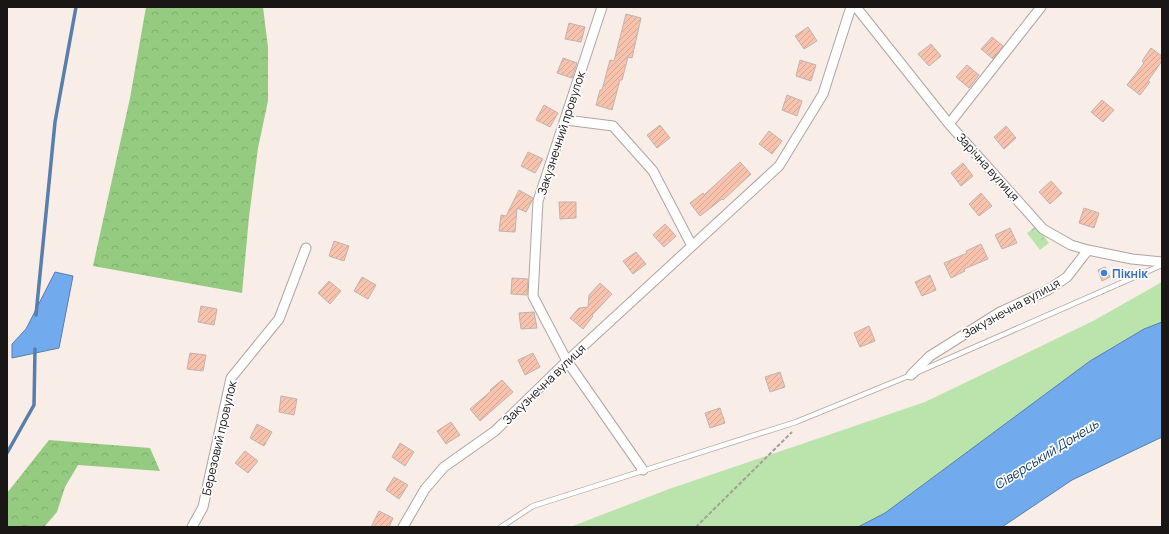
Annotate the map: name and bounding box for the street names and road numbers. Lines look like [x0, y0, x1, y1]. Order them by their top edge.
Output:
street label: Закузнечний провулок [533, 68, 589, 197]
street label: Зарічна вулиця [953, 129, 1023, 205]
street label: Закузнечна вулиця [959, 274, 1063, 342]
street label: Закузнечна вулиця [499, 340, 589, 428]
street label: Березовий провулок [198, 378, 241, 497]

